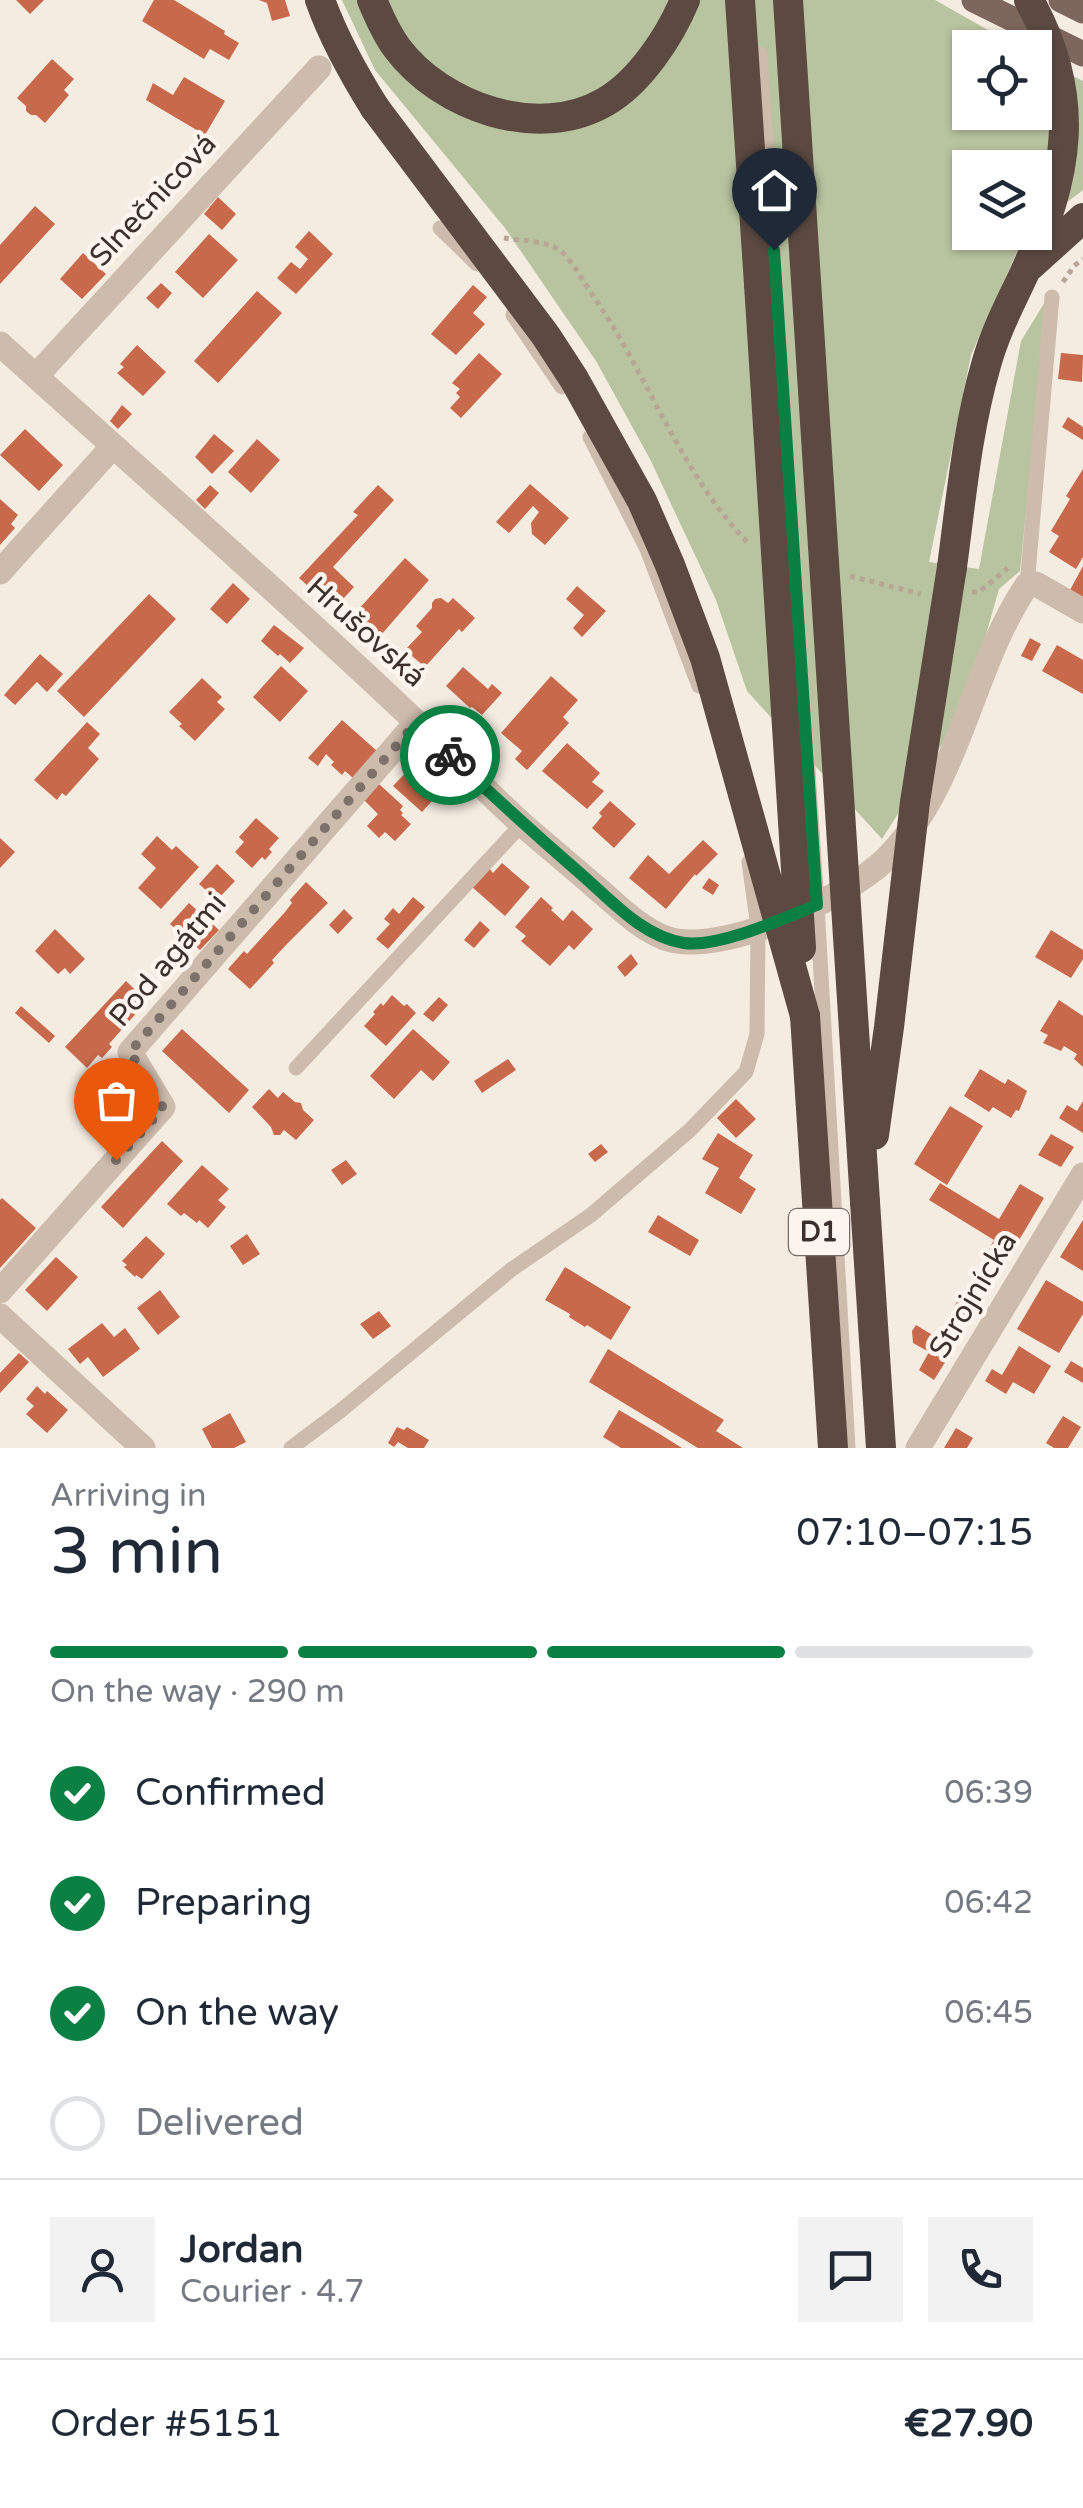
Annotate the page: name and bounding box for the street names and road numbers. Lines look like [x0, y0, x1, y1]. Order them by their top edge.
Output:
street label: Slnečnicová [82, 126, 224, 274]
street label: Hrušovská [299, 569, 433, 695]
street label: Pod agátmi [101, 885, 235, 1035]
road number: D1 [789, 1209, 849, 1255]
street label: Strojnícka [921, 1225, 1025, 1365]

